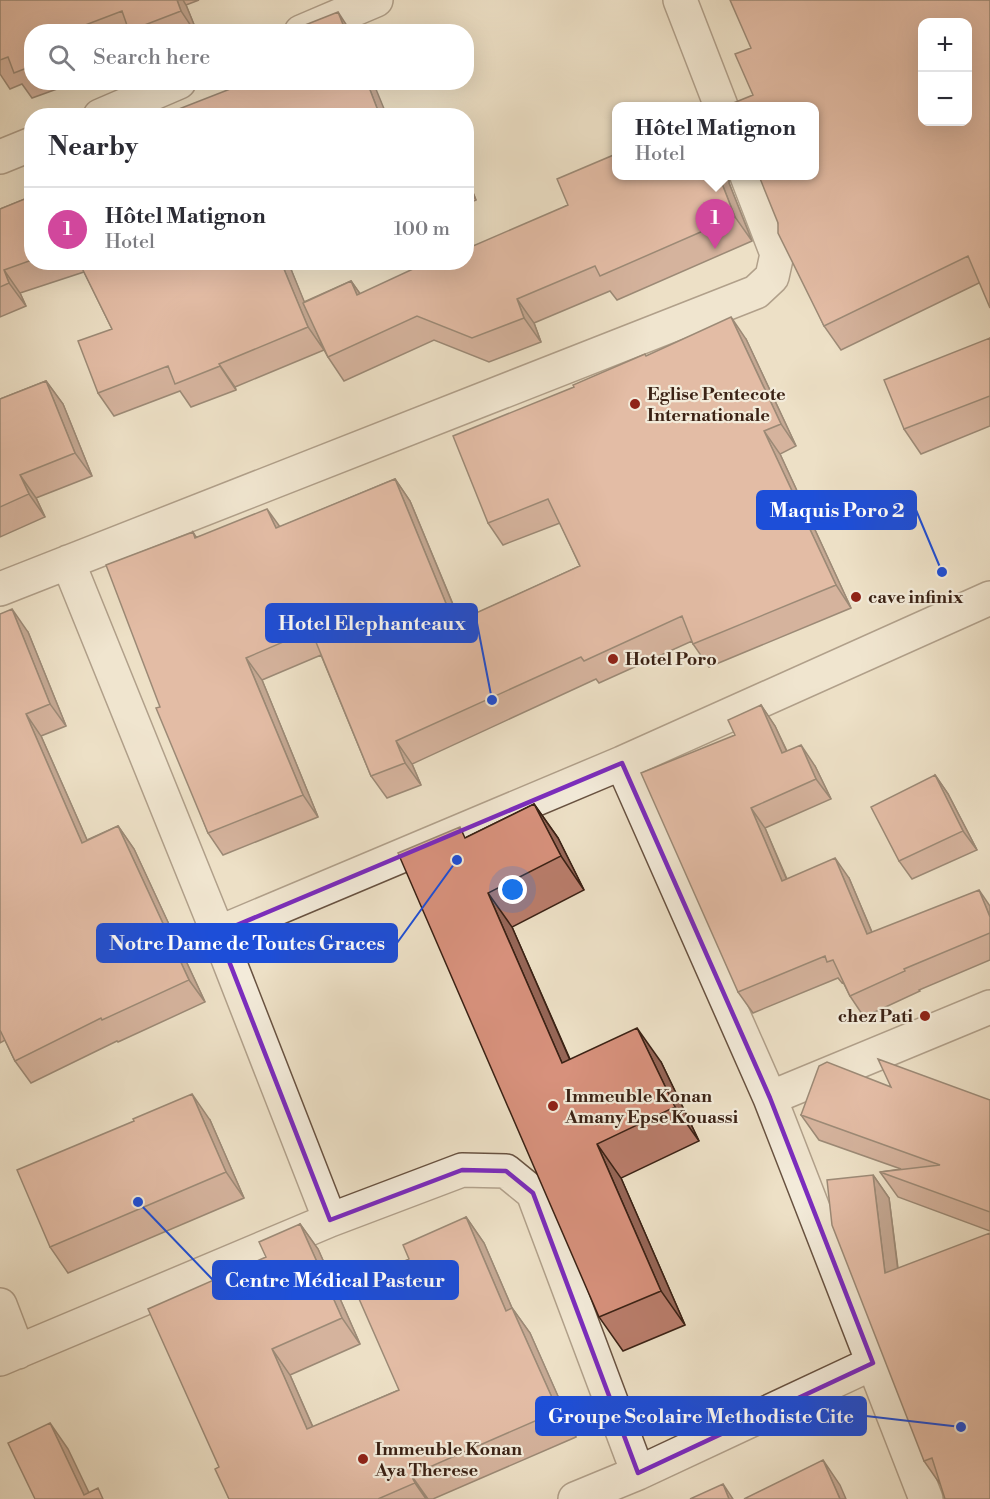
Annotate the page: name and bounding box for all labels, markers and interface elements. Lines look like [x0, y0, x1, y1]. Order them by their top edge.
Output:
map controls [918, 18, 972, 126]
button: + [918, 18, 972, 72]
search box [24, 24, 474, 90]
icon: search [45, 41, 78, 74]
text: Search here [93, 44, 210, 71]
button: − [918, 72, 972, 126]
popup [612, 102, 819, 180]
text: Hôtel Matignon [635, 115, 796, 142]
text: Nearby [48, 131, 138, 163]
text: Hotel [635, 142, 685, 167]
pin: 1 [696, 200, 734, 249]
text: Hôtel Matignon [105, 203, 266, 230]
text: 1 [63, 217, 72, 242]
text: 100 m [394, 217, 450, 242]
text: Hotel [105, 230, 155, 255]
place label: Eglise Pentecote Internationale [647, 383, 786, 427]
marker: Eglise Pentecote Internationale [628, 397, 642, 411]
callout: Maquis Poro 2 [757, 491, 916, 529]
text: Maquis Poro 2 [770, 499, 904, 524]
place label: cave infinix [868, 586, 964, 609]
marker: cave infinix [849, 590, 863, 604]
callout: Hotel Elephanteaux [266, 604, 477, 642]
text: Hotel Elephanteaux [278, 612, 466, 637]
place label: Hotel Poro [625, 648, 717, 671]
marker: Hotel Poro [606, 652, 620, 666]
your location [498, 875, 527, 904]
callout: Notre Dame de Toutes Graces [97, 924, 397, 962]
text: Notre Dame de Toutes Graces [109, 932, 385, 957]
place label: chez Pati [838, 1005, 913, 1028]
marker: chez Pati [918, 1009, 932, 1023]
place label: Immeuble Konan Amany Epse Kouassi [564, 1085, 738, 1129]
marker: Immeuble Konan Amany Epse Kouassi [546, 1099, 560, 1113]
callout: Centre Médical Pasteur [213, 1261, 458, 1299]
text: Centre Médical Pasteur [225, 1269, 445, 1294]
callout: Groupe Scolaire Methodiste Cite [536, 1397, 866, 1435]
text: Groupe Scolaire Methodiste Cite [548, 1405, 854, 1430]
place label: Immeuble Konan Aya Therese [374, 1438, 522, 1482]
marker: Immeuble Konan Aya Therese [356, 1452, 370, 1466]

